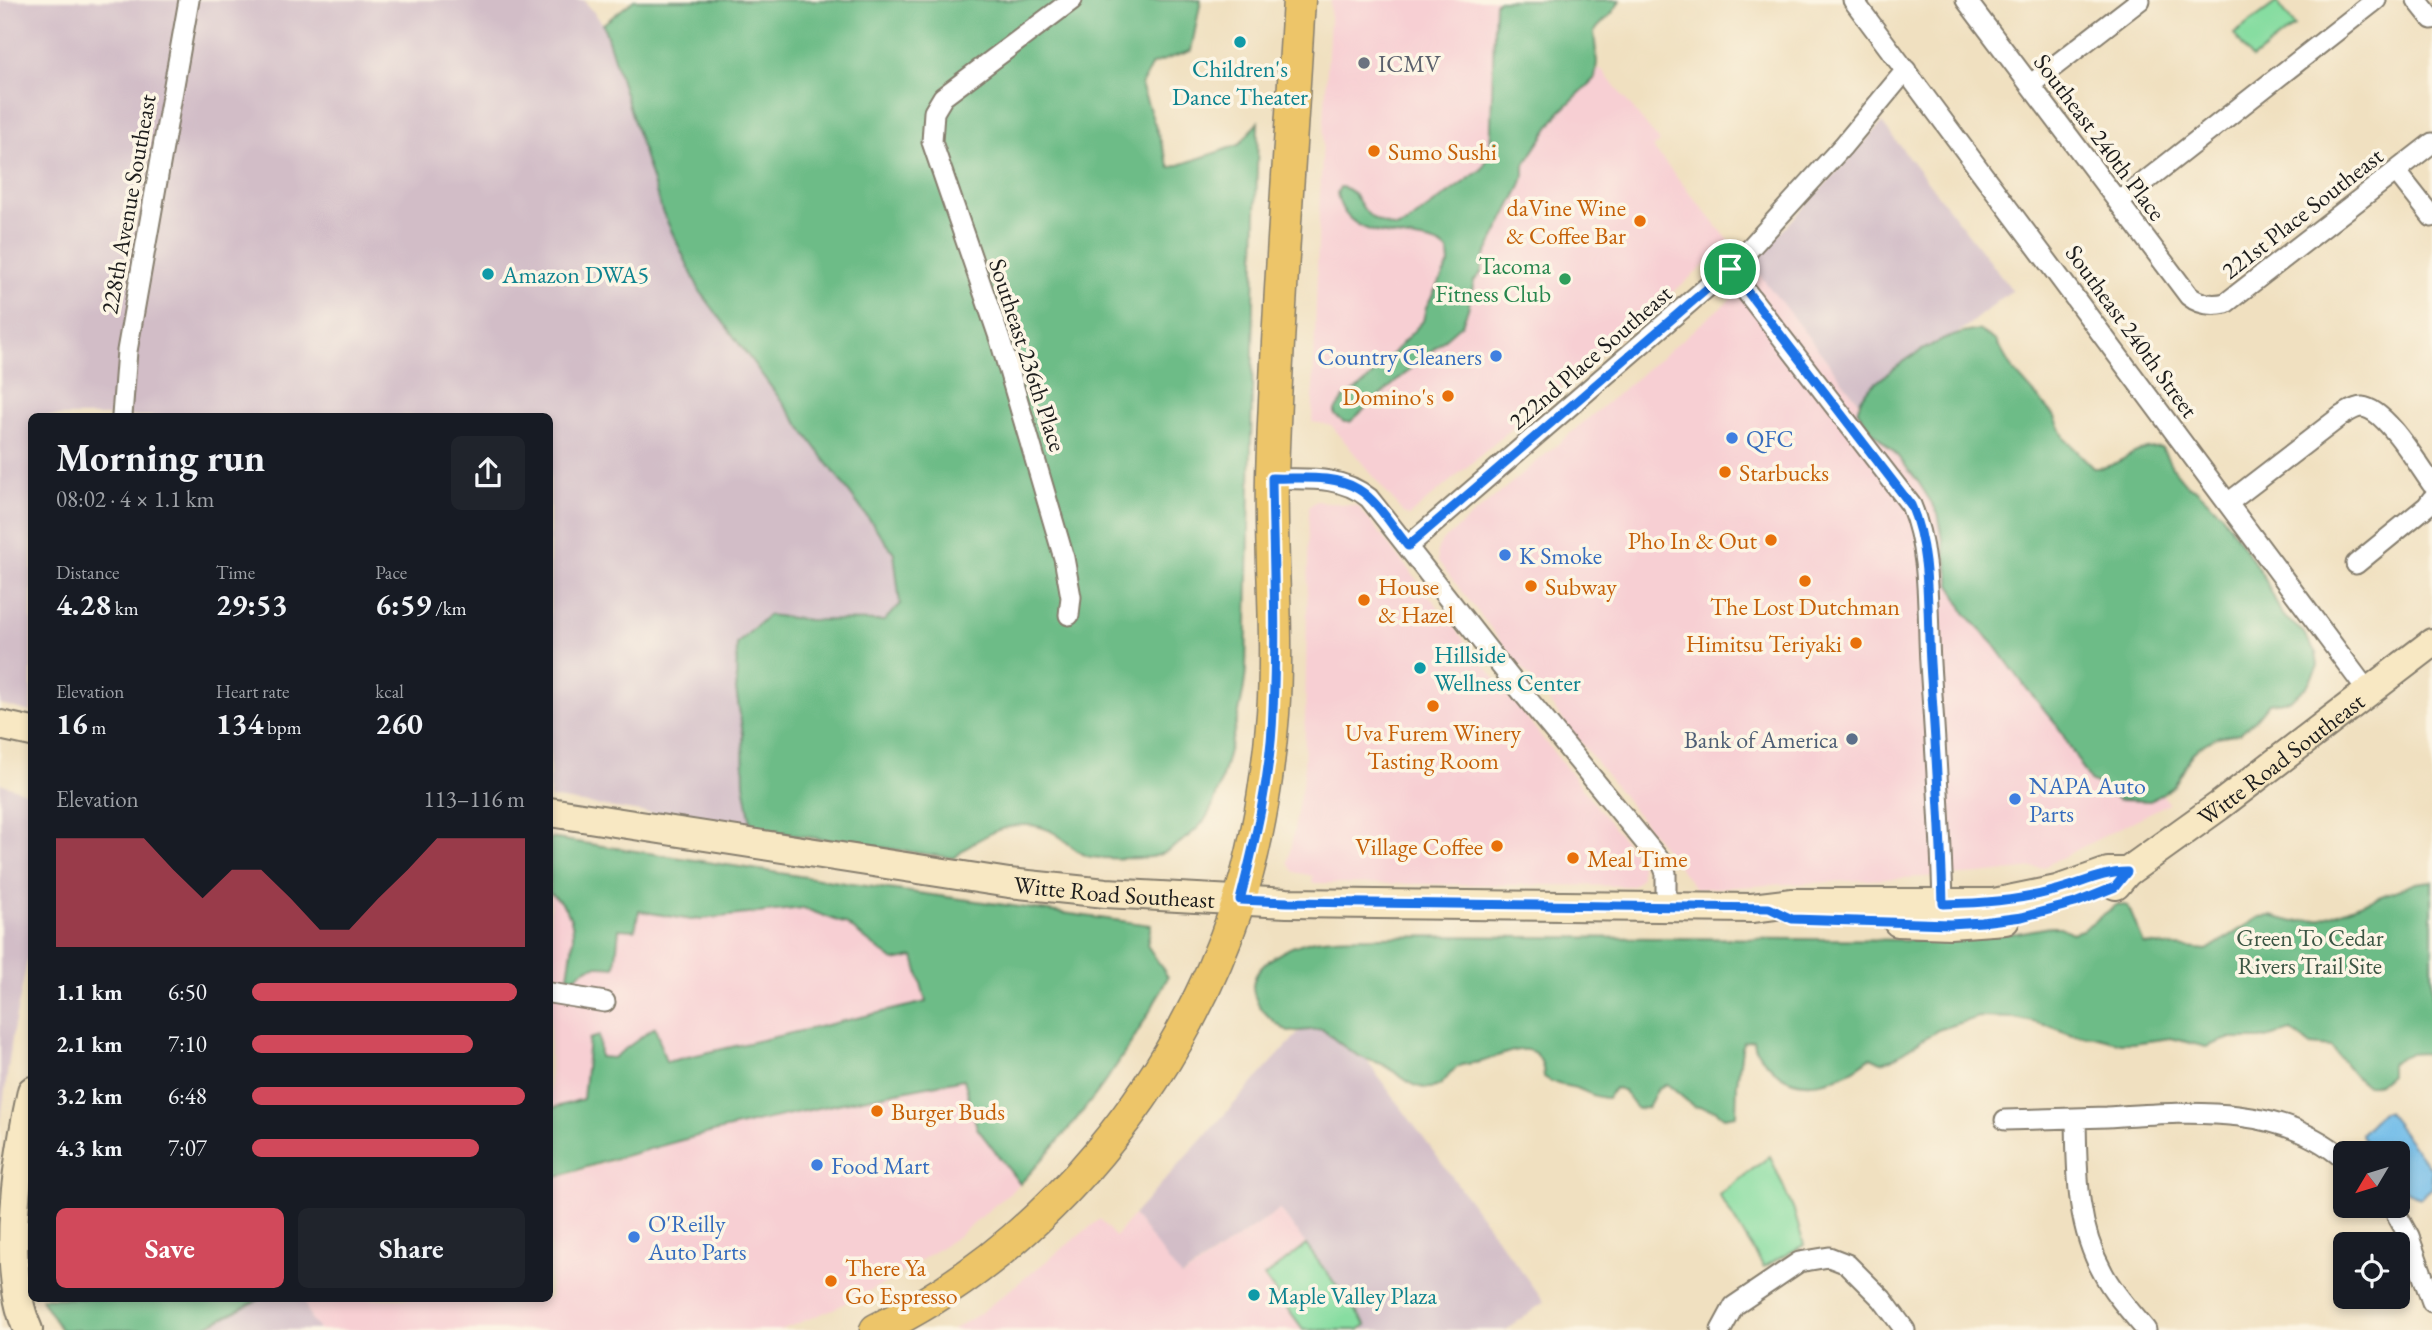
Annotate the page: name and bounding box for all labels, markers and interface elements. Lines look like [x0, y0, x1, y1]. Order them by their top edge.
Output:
marker: Children's Dance Theater [1232, 34, 1248, 50]
street label: Southeast 240th Place [2027, 47, 2173, 227]
place label: ICMV [1378, 48, 1442, 79]
place label: Children's Dance Theater [1172, 53, 1308, 112]
marker: ICMV [1356, 55, 1372, 71]
street label: 228th Avenue Southeast [93, 91, 163, 316]
place label: Sumo Sushi [1388, 136, 1497, 167]
street label: 221st Place Southeast [2215, 140, 2389, 286]
marker: Sumo Sushi [1366, 143, 1382, 159]
place label: daVine Wine & Coffee Bar [1506, 192, 1626, 251]
marker: daVine Wine & Coffee Bar [1632, 213, 1648, 229]
street label: Southeast 240th Street [2059, 238, 2206, 424]
pin [1700, 239, 1760, 299]
place label: Tacoma Fitness Club [1435, 250, 1551, 309]
icon: arrive [1711, 250, 1749, 288]
street label: Southeast 236th Place [982, 255, 1074, 455]
place label: Amazon DWA5 [501, 259, 649, 290]
marker: Amazon DWA5 [480, 266, 496, 282]
marker: Tacoma Fitness Club [1557, 271, 1573, 287]
street label: 222nd Place Southeast [1502, 277, 1678, 436]
place label: Country Cleaners [1317, 341, 1482, 372]
marker: Country Cleaners [1488, 348, 1504, 364]
place label: Domino's [1342, 381, 1434, 412]
marker: Domino's [1440, 388, 1456, 404]
place label: QFC [1746, 423, 1794, 454]
marker: QFC [1724, 430, 1740, 446]
text: Morning run [56, 433, 265, 482]
button: share [451, 436, 525, 510]
place label: Starbucks [1739, 457, 1829, 488]
marker: Starbucks [1717, 464, 1733, 480]
text: 08:02 · 4 × 1.1 km [56, 484, 214, 514]
place label: Pho In & Out [1628, 525, 1757, 556]
marker: Pho In & Out [1763, 532, 1779, 548]
place label: K Smoke [1519, 540, 1602, 571]
marker: K Smoke [1497, 547, 1513, 563]
text: Distance [56, 560, 119, 585]
text: Time [216, 560, 255, 585]
text: Pace [375, 560, 407, 585]
place label: House & Hazel [1378, 571, 1454, 630]
place label: Subway [1545, 571, 1617, 602]
marker: The Lost Dutchman [1797, 573, 1813, 589]
marker: Subway [1523, 578, 1539, 594]
text: 4.28 [56, 585, 111, 624]
text: 29:53 [216, 585, 288, 624]
text: 6:59 [375, 585, 431, 624]
place label: The Lost Dutchman [1710, 591, 1900, 622]
marker: House & Hazel [1356, 592, 1372, 608]
text: km [111, 596, 139, 621]
text: /km [431, 596, 466, 621]
place label: Himitsu Teriyaki [1686, 628, 1842, 659]
marker: Himitsu Teriyaki [1848, 635, 1864, 651]
place label: Hillside Wellness Center [1434, 639, 1581, 698]
marker: Hillside Wellness Center [1412, 660, 1428, 676]
text: Elevation [56, 679, 124, 704]
text: Heart rate [216, 679, 289, 704]
text: kcal [375, 679, 404, 704]
street label: Witte Road Southeast [2191, 685, 2371, 832]
marker: Uva Furem Winery Tasting Room [1425, 698, 1441, 714]
text: 16 [56, 704, 88, 743]
text: 134 [216, 704, 263, 743]
text: 260 [375, 704, 423, 743]
text: m [88, 715, 106, 740]
text: bpm [263, 715, 302, 740]
place label: Uva Furem Winery Tasting Room [1345, 717, 1521, 776]
place label: Bank of America [1684, 724, 1838, 755]
marker: Bank of America [1844, 731, 1860, 747]
place label: NAPA Auto Parts [2029, 770, 2146, 829]
text: Elevation [56, 784, 139, 814]
text: 113–116 m [424, 784, 525, 814]
marker: NAPA Auto Parts [2007, 791, 2023, 807]
place label: Village Coffee [1355, 831, 1483, 862]
marker: Village Coffee [1489, 838, 1505, 854]
place label: Meal Time [1587, 843, 1688, 874]
marker: Meal Time [1565, 850, 1581, 866]
street label: Witte Road Southeast [1012, 868, 1216, 915]
park label: Green To Cedar Rivers Trail Site [2236, 922, 2384, 981]
text: 1.1 km [56, 977, 123, 1007]
text: 6:50 [168, 977, 207, 1007]
text: 2.1 km [56, 1029, 123, 1059]
text: 7:10 [168, 1029, 207, 1059]
text: 3.2 km [56, 1081, 123, 1111]
text: 6:48 [168, 1081, 207, 1111]
place label: Burger Buds [891, 1096, 1005, 1127]
marker: Burger Buds [869, 1103, 885, 1119]
text: 4.3 km [56, 1133, 123, 1163]
text: 7:07 [168, 1133, 207, 1163]
north arrow [2333, 1141, 2410, 1218]
map controls [2333, 1141, 2410, 1309]
place label: Food Mart [831, 1150, 930, 1181]
marker: Food Mart [809, 1157, 825, 1173]
button: Save [56, 1208, 284, 1288]
button: Share [298, 1208, 525, 1288]
place label: O'Reilly Auto Parts [647, 1208, 746, 1267]
marker: O'Reilly Auto Parts [626, 1229, 642, 1245]
button: locate [2333, 1232, 2410, 1309]
place label: There Ya Go Espresso [845, 1252, 958, 1311]
marker: There Ya Go Espresso [823, 1273, 839, 1289]
place label: Maple Valley Plaza [1268, 1280, 1437, 1311]
marker: Maple Valley Plaza [1246, 1287, 1262, 1303]

